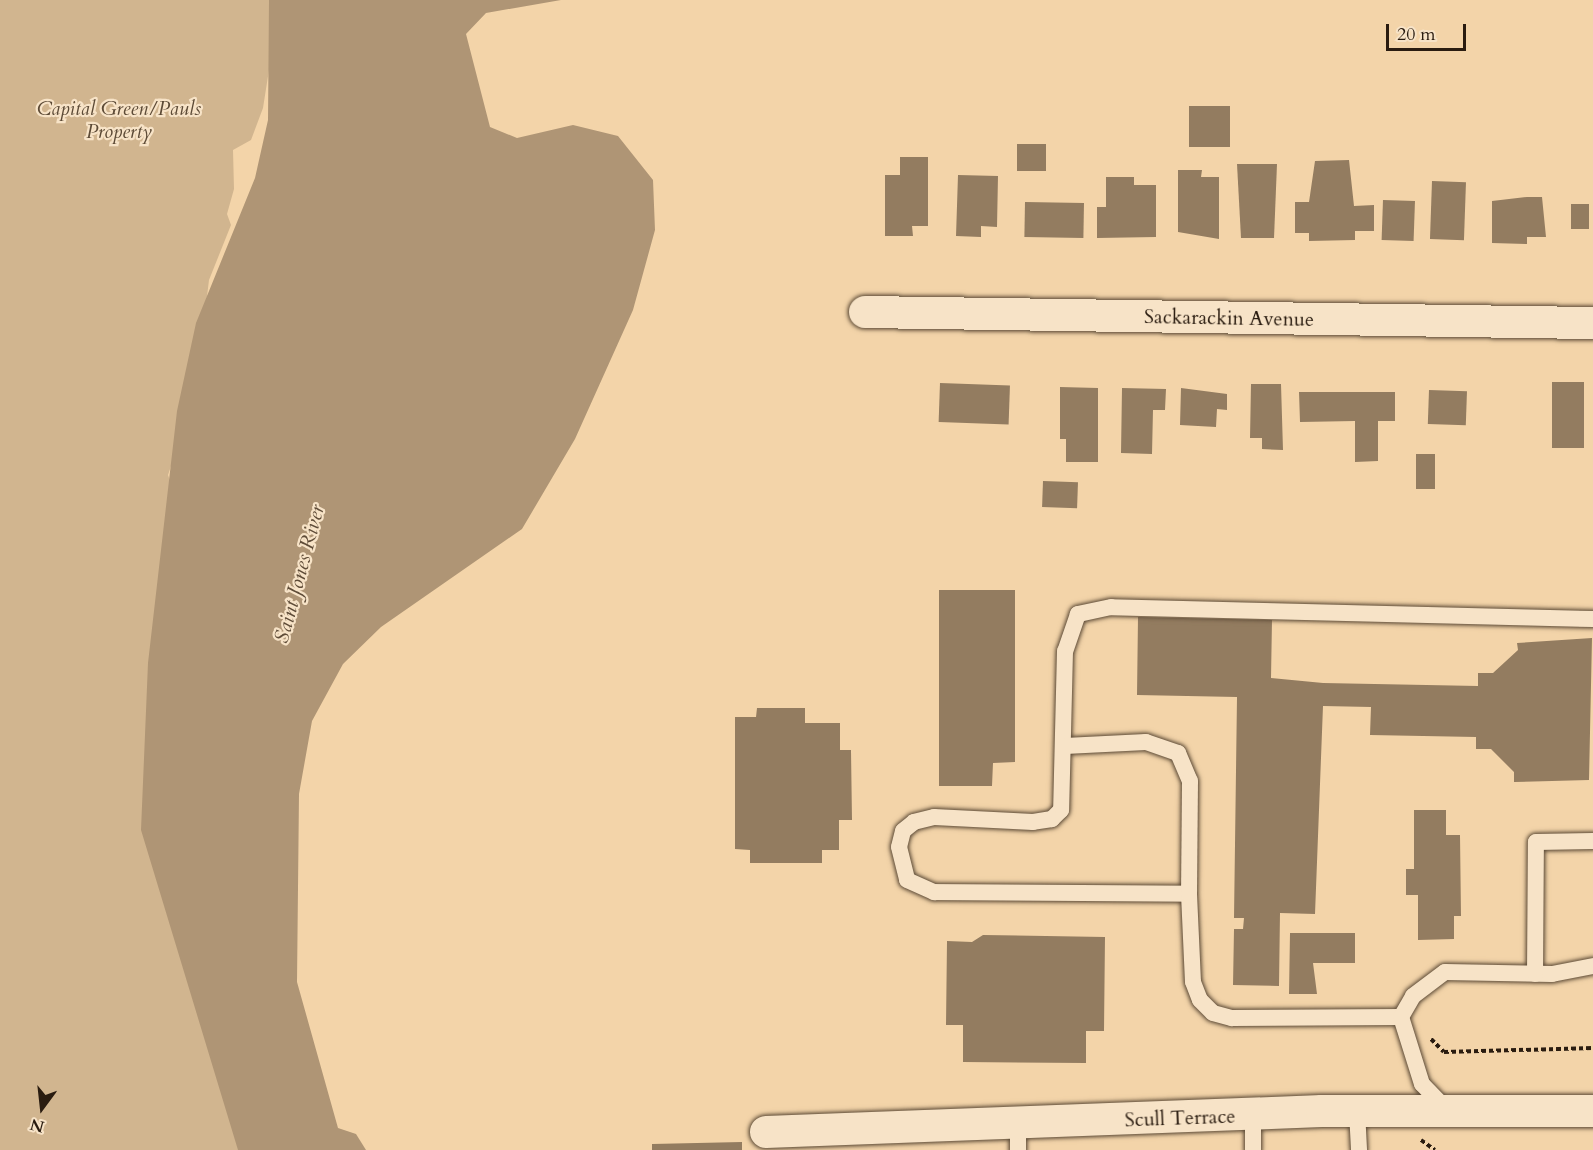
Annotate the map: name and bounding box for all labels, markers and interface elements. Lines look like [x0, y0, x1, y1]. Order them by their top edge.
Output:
scale bar [1389, 12, 1468, 50]
text: 20 m [1397, 22, 1436, 47]
park label: Capital Green/Pauls Property [37, 97, 201, 144]
street label: Sackarackin Avenue [1144, 305, 1314, 331]
water label: Saint Jones River [269, 502, 331, 646]
north arrow [12, 1078, 72, 1138]
street label: Scull Terrace [1124, 1104, 1236, 1132]
text: N [28, 1113, 47, 1138]

